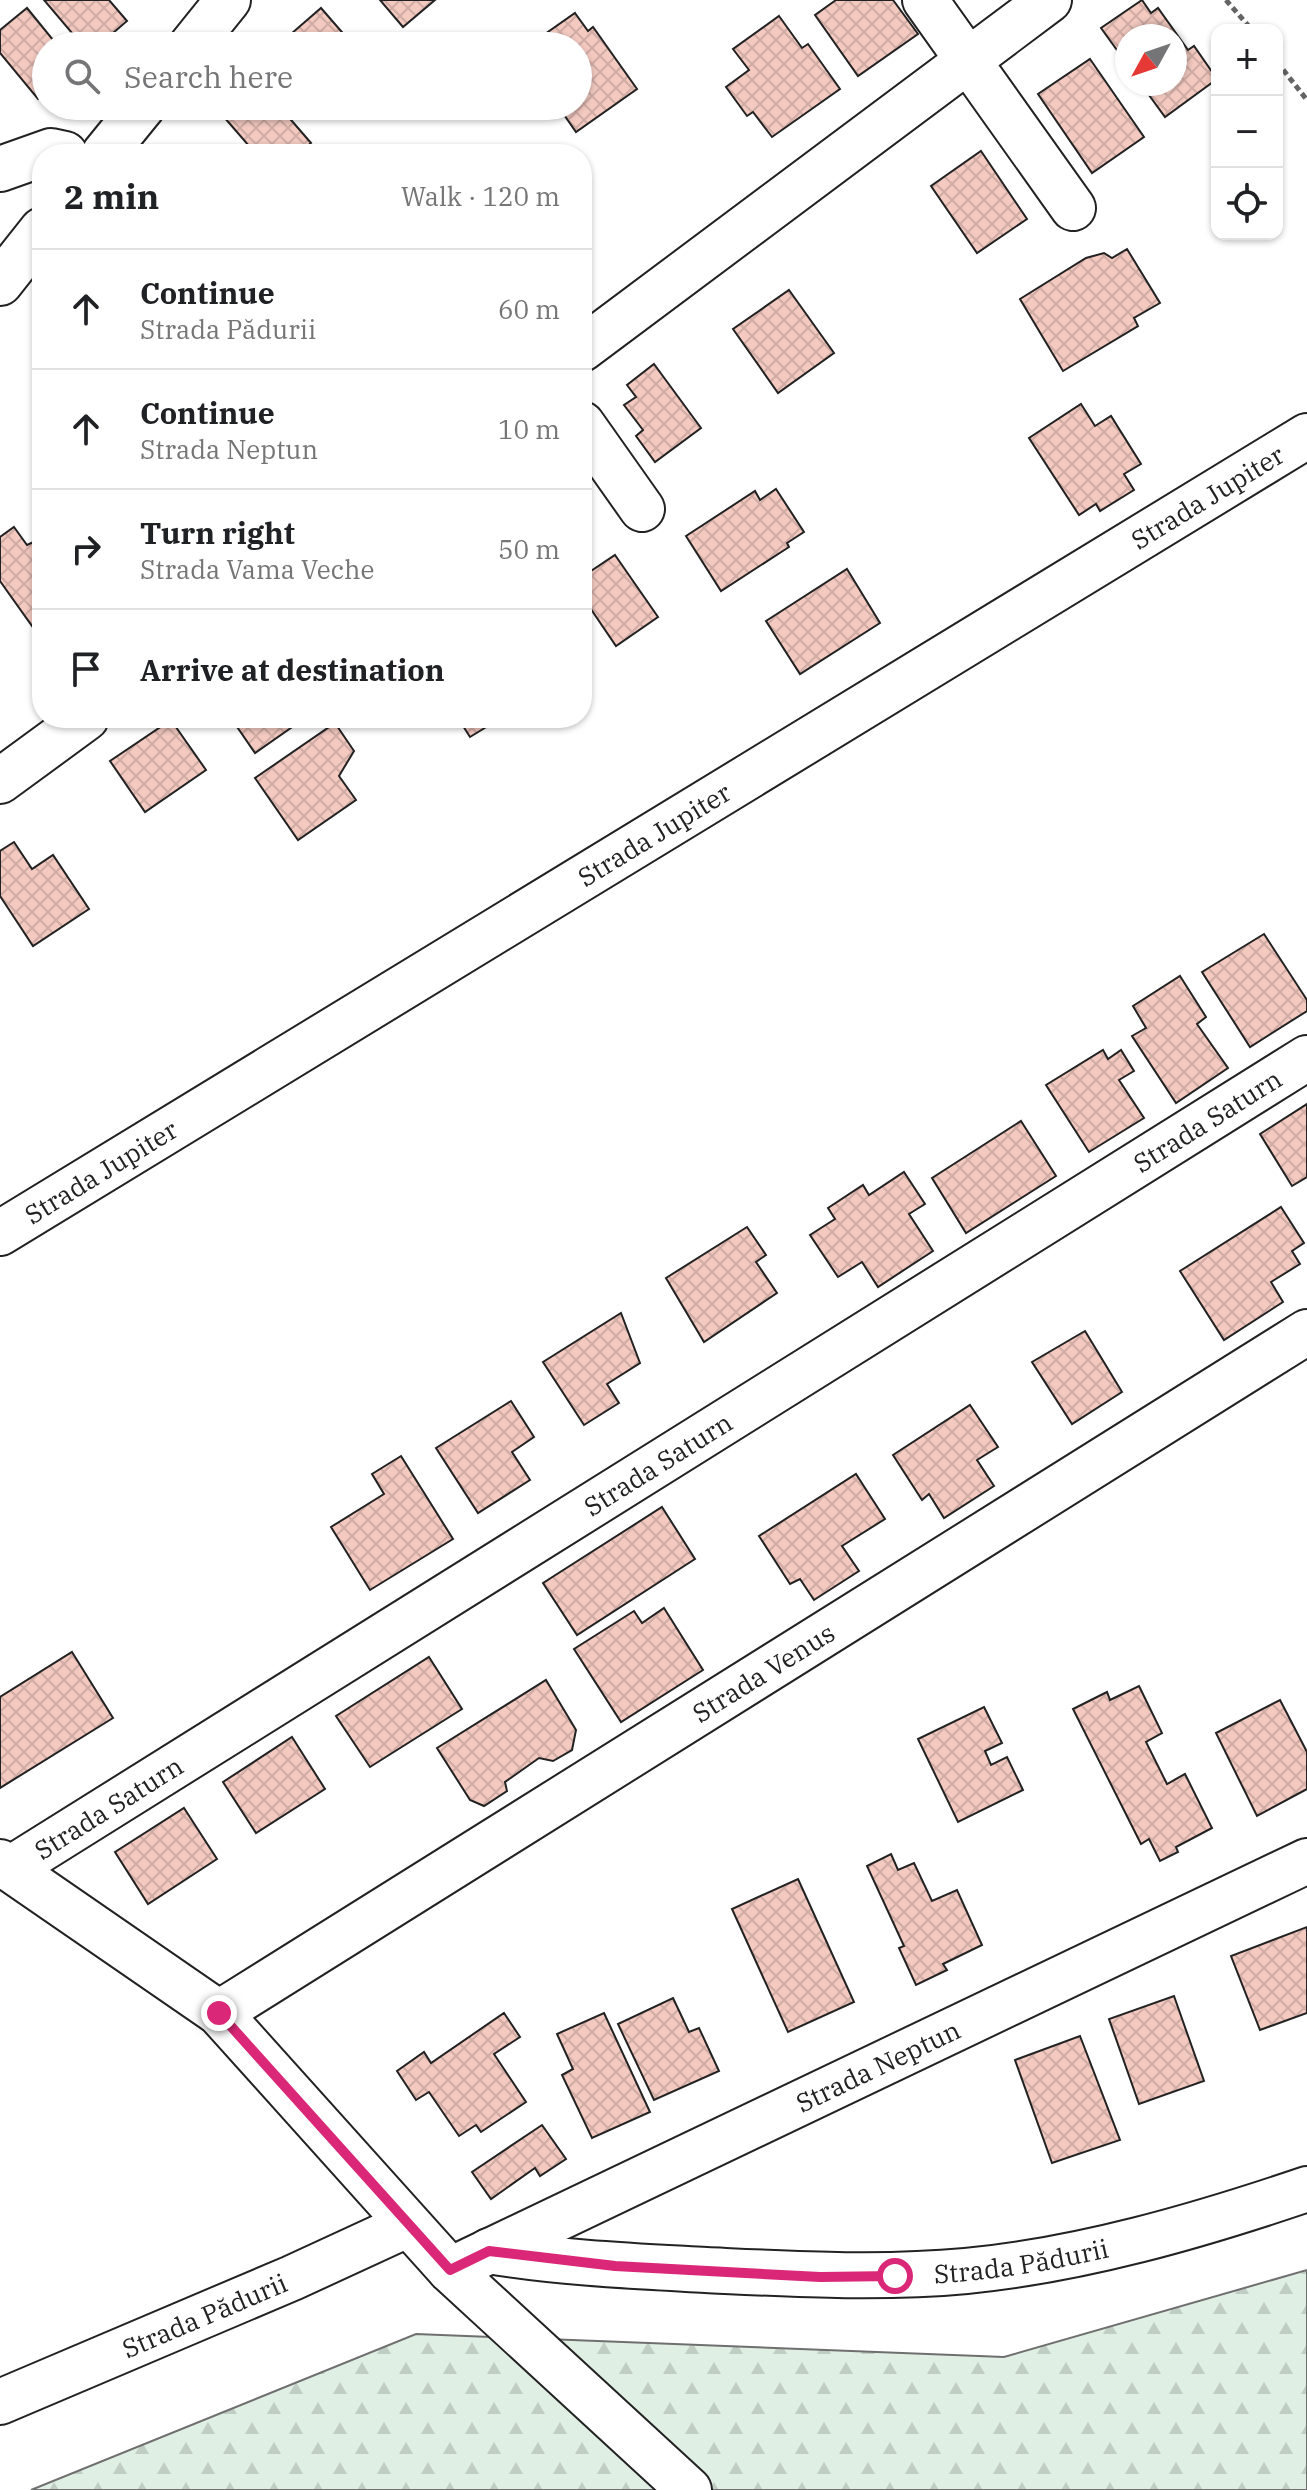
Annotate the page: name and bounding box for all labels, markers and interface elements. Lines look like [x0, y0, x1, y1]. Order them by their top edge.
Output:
north arrow [1115, 24, 1187, 96]
map controls [1211, 24, 1283, 240]
button: + [1211, 24, 1283, 96]
search box [32, 32, 592, 120]
icon: search [60, 54, 104, 98]
text: Search here [124, 57, 293, 96]
button: − [1211, 96, 1283, 168]
button: locate [1211, 168, 1283, 240]
text: 2 min [64, 174, 159, 218]
text: Walk · 120 m [401, 179, 560, 213]
text: Continue [140, 273, 275, 312]
icon: ahead [64, 287, 108, 331]
text: 60 m [498, 292, 560, 326]
text: Strada Pădurii [140, 312, 316, 346]
text: Continue [140, 393, 275, 432]
icon: ahead [64, 407, 108, 451]
text: 10 m [498, 412, 560, 446]
text: Strada Neptun [140, 432, 318, 466]
street label: Strada Jupiter [1125, 437, 1290, 556]
text: Turn right [140, 513, 295, 552]
icon: right [64, 527, 108, 571]
text: 50 m [498, 532, 560, 566]
text: Strada Vama Veche [140, 552, 374, 586]
icon: arrive [64, 647, 108, 691]
text: Arrive at destination [140, 650, 445, 689]
street label: Strada Jupiter [571, 774, 737, 894]
street label: Strada Saturn [1127, 1061, 1288, 1180]
street label: Strada Jupiter [18, 1112, 184, 1231]
street label: Strada Saturn [577, 1405, 738, 1523]
street label: Strada Venus [686, 1615, 841, 1730]
street label: Strada Saturn [28, 1748, 189, 1867]
route end [201, 1995, 237, 2031]
street label: Strada Neptun [790, 2012, 966, 2120]
street label: Strada Pădurii [933, 2231, 1112, 2290]
route start [877, 2258, 913, 2294]
street label: Strada Pădurii [117, 2265, 292, 2365]

